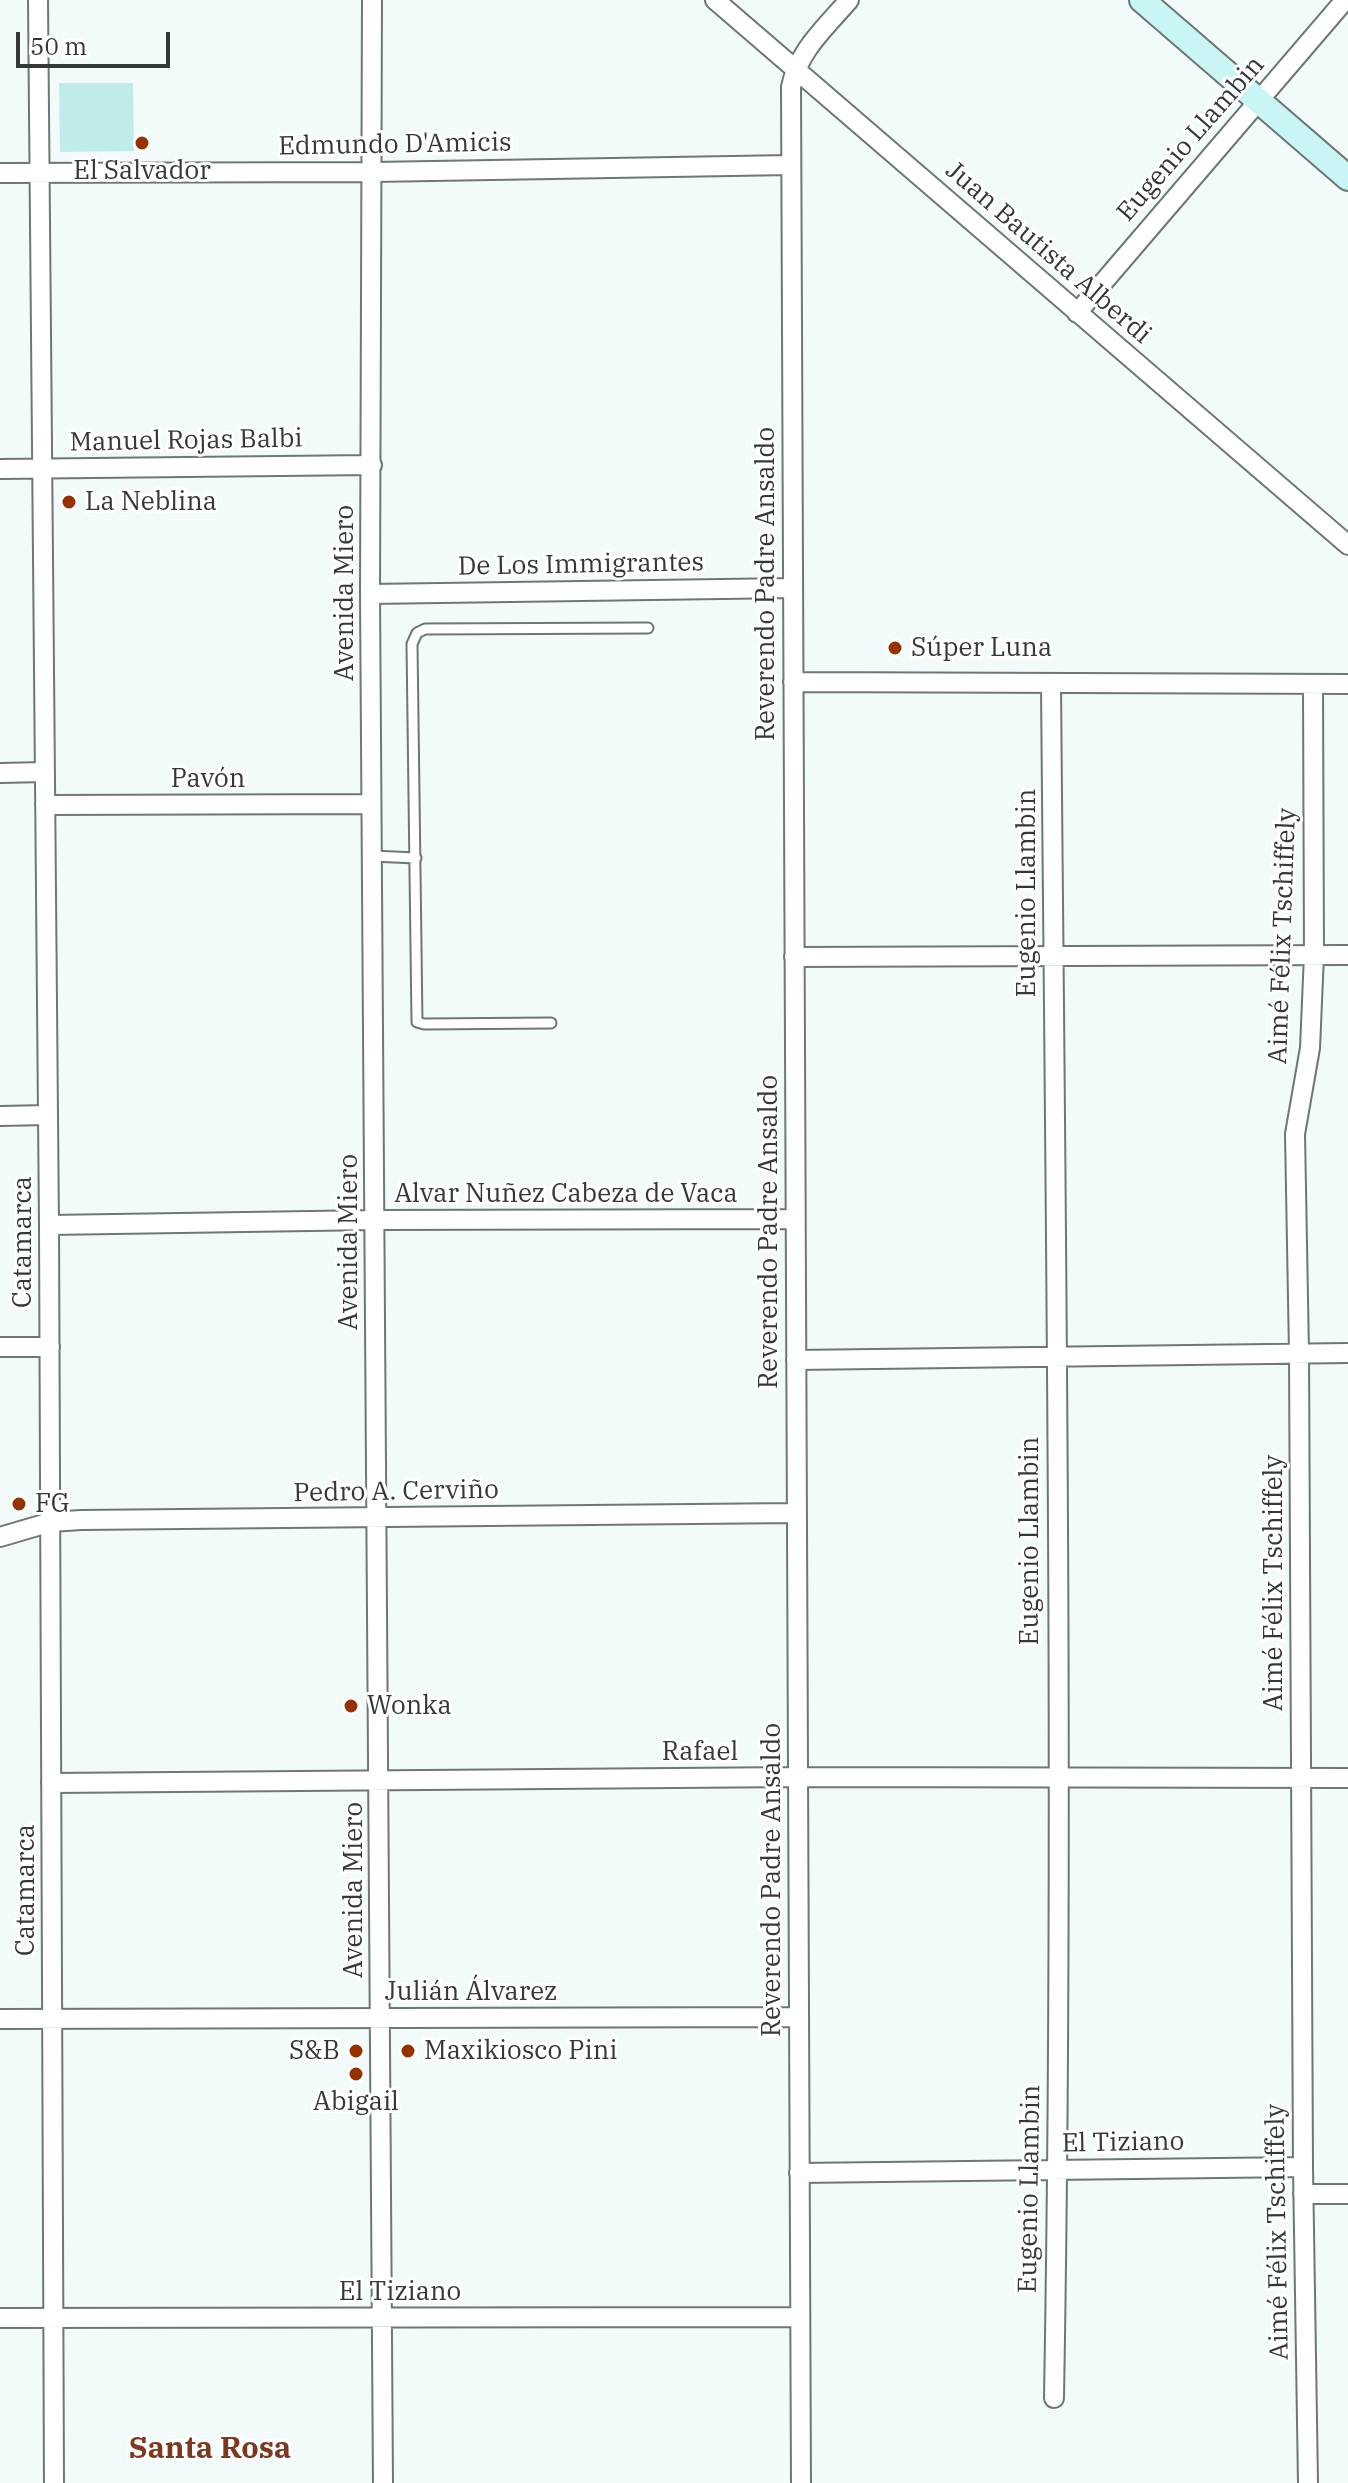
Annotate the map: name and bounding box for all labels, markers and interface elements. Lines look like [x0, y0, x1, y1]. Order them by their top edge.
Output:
scale bar [20, 16, 174, 66]
text: 50 m [30, 30, 87, 62]
street label: Eugenio Llambin [1111, 50, 1271, 228]
street label: Edmundo D'Amicis [278, 127, 512, 163]
marker: El Salvador [133, 134, 151, 152]
place label: El Salvador [73, 155, 211, 187]
street label: Juan Bautista Alberdi [939, 155, 1157, 351]
street label: Manuel Rojas Balbi [69, 423, 303, 459]
street label: Reverendo Padre Ansaldo [750, 427, 782, 741]
place label: La Neblina [85, 486, 217, 518]
marker: La Neblina [60, 493, 78, 511]
street label: Avenida Miero [329, 505, 361, 681]
street label: De Los Immigrantes [458, 547, 704, 583]
place label: Súper Luna [911, 632, 1052, 664]
marker: Súper Luna [886, 639, 904, 657]
street label: Pavón [171, 763, 245, 795]
street label: Eugenio Llambin [1011, 789, 1043, 997]
street label: Aimé Félix Tschiffely [1263, 807, 1303, 1065]
street label: Reverendo Padre Ansaldo [753, 1075, 785, 1389]
street label: Avenida Miero [333, 1154, 365, 1330]
street label: Catamarca [7, 1176, 39, 1308]
street label: Alvar Nuñez Cabeza de Vaca [394, 1178, 738, 1210]
street label: Eugenio Llambin [1014, 1437, 1046, 1645]
street label: Aimé Félix Tschiffely [1258, 1455, 1290, 1711]
street label: Pedro A. Cerviño [293, 1475, 499, 1509]
place label: FG [35, 1488, 70, 1520]
marker: FG [10, 1495, 28, 1513]
place label: Wonka [367, 1690, 452, 1722]
marker: Wonka [342, 1697, 360, 1715]
street label: Reverendo Padre Ansaldo [756, 1723, 788, 2037]
street label: Rafael [662, 1736, 738, 1768]
street label: Avenida Miero [338, 1802, 370, 1978]
street label: Catamarca [10, 1824, 42, 1956]
street label: Julián Álvarez [385, 1976, 557, 2008]
place label: S&B [289, 2035, 340, 2067]
place label: Maxikiosco Pini [424, 2035, 617, 2067]
marker: S&B [347, 2042, 365, 2060]
marker: Maxikiosco Pini [399, 2042, 417, 2060]
marker: Abigail [347, 2065, 365, 2083]
street label: Eugenio Llambin [1013, 2084, 1047, 2294]
place label: Abigail [313, 2086, 399, 2118]
street label: Aimé Félix Tschiffely [1260, 2104, 1296, 2360]
street label: El Tiziano [1061, 2126, 1185, 2160]
street label: El Tiziano [339, 2276, 461, 2308]
district label: Santa Rosa [129, 2431, 291, 2467]

